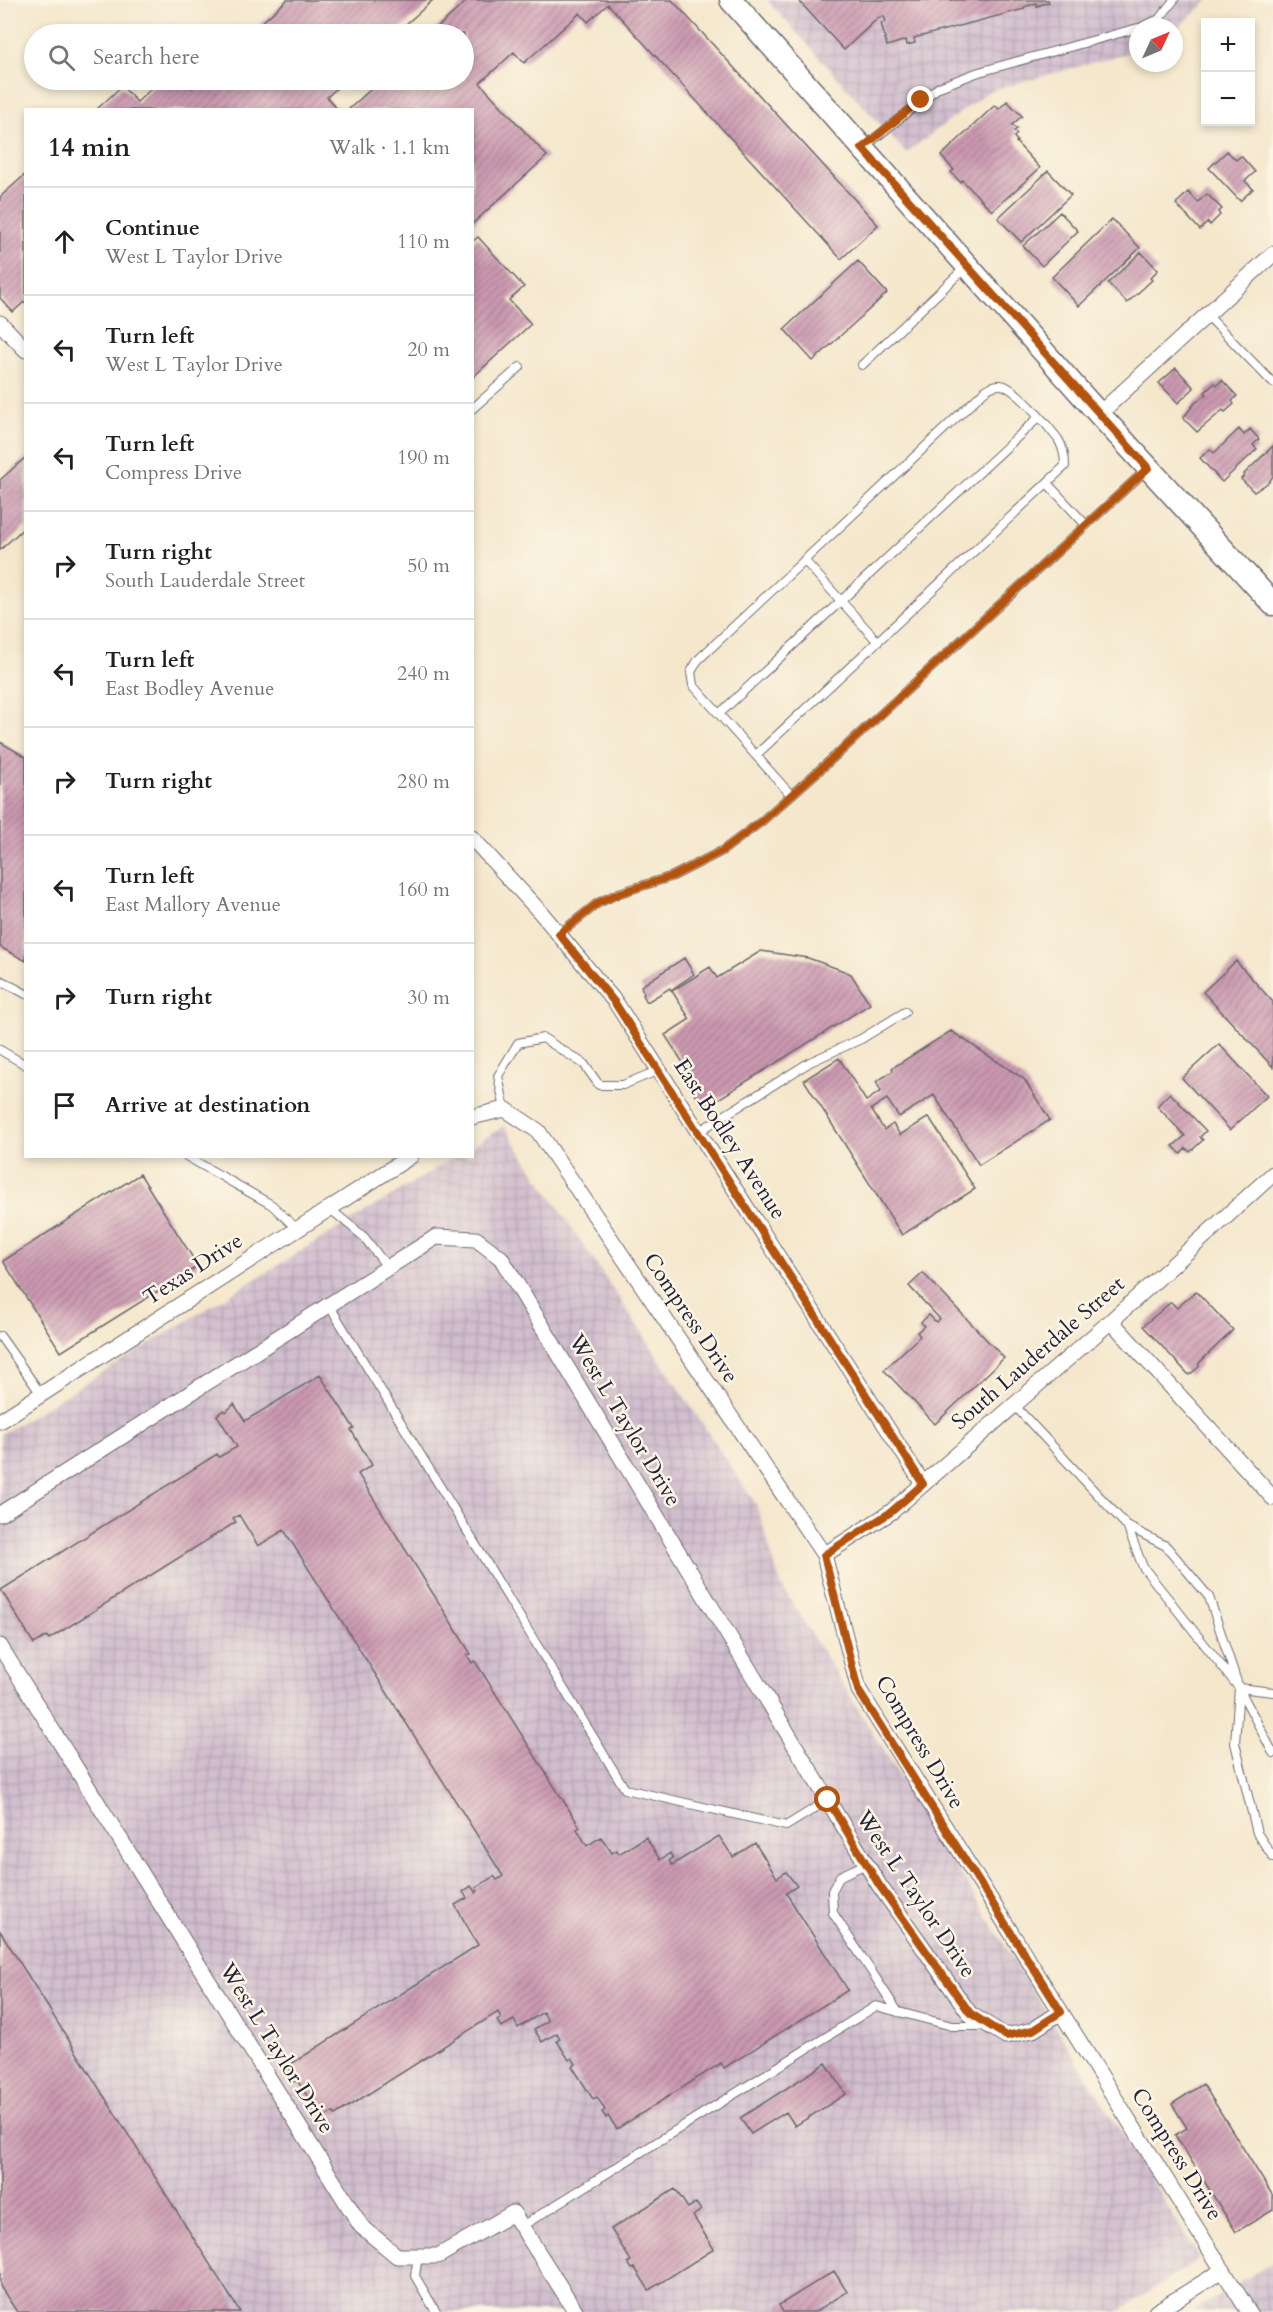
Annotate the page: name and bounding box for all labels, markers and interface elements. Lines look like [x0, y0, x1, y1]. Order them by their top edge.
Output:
north arrow [1129, 18, 1183, 72]
map controls [1201, 18, 1255, 126]
button: + [1201, 18, 1255, 72]
search box [24, 24, 474, 90]
icon: search [45, 41, 78, 74]
text: Search here [93, 42, 200, 72]
button: − [1201, 72, 1255, 126]
route end [907, 86, 933, 112]
text: 14 min [48, 130, 131, 165]
text: Walk · 1.1 km [329, 134, 450, 161]
text: Continue [105, 213, 200, 243]
icon: ahead [48, 225, 81, 258]
text: 110 m [397, 228, 450, 255]
text: West L Taylor Drive [105, 243, 283, 270]
text: Turn left [105, 321, 194, 351]
icon: left [48, 333, 81, 366]
text: 20 m [407, 336, 450, 363]
text: West L Taylor Drive [105, 351, 283, 378]
text: Turn left [105, 429, 194, 459]
icon: left [48, 441, 81, 474]
text: 190 m [397, 444, 450, 471]
text: Compress Drive [105, 459, 242, 486]
text: Turn right [105, 537, 212, 567]
icon: right [48, 549, 81, 582]
text: 50 m [407, 552, 450, 579]
text: South Lauderdale Street [105, 567, 305, 594]
text: Turn left [105, 645, 194, 675]
icon: left [48, 657, 81, 690]
text: 240 m [397, 660, 450, 687]
text: East Bodley Avenue [105, 675, 274, 702]
icon: right [48, 765, 81, 798]
text: Turn right [105, 766, 212, 796]
text: 280 m [397, 768, 450, 795]
text: Turn left [105, 861, 194, 891]
icon: left [48, 873, 81, 906]
text: 160 m [397, 876, 450, 903]
text: East Mallory Avenue [105, 891, 281, 918]
icon: right [48, 981, 81, 1014]
text: Turn right [105, 982, 212, 1012]
text: 30 m [407, 984, 450, 1011]
street label: East Bodley Avenue [667, 1053, 793, 1225]
icon: arrive [48, 1089, 81, 1122]
text: Arrive at destination [105, 1090, 310, 1120]
street label: Texas Drive [137, 1226, 249, 1312]
street label: Compress Drive [636, 1247, 746, 1389]
street label: South Lauderdale Street [945, 1269, 1131, 1437]
street label: West L Taylor Drive [561, 1328, 688, 1512]
street label: Compress Drive [868, 1670, 972, 1814]
route start [814, 1786, 840, 1812]
street label: West L Taylor Drive [848, 1804, 983, 1983]
street label: West L Taylor Drive [212, 1956, 342, 2139]
street label: Compress Drive [1124, 2082, 1230, 2226]

